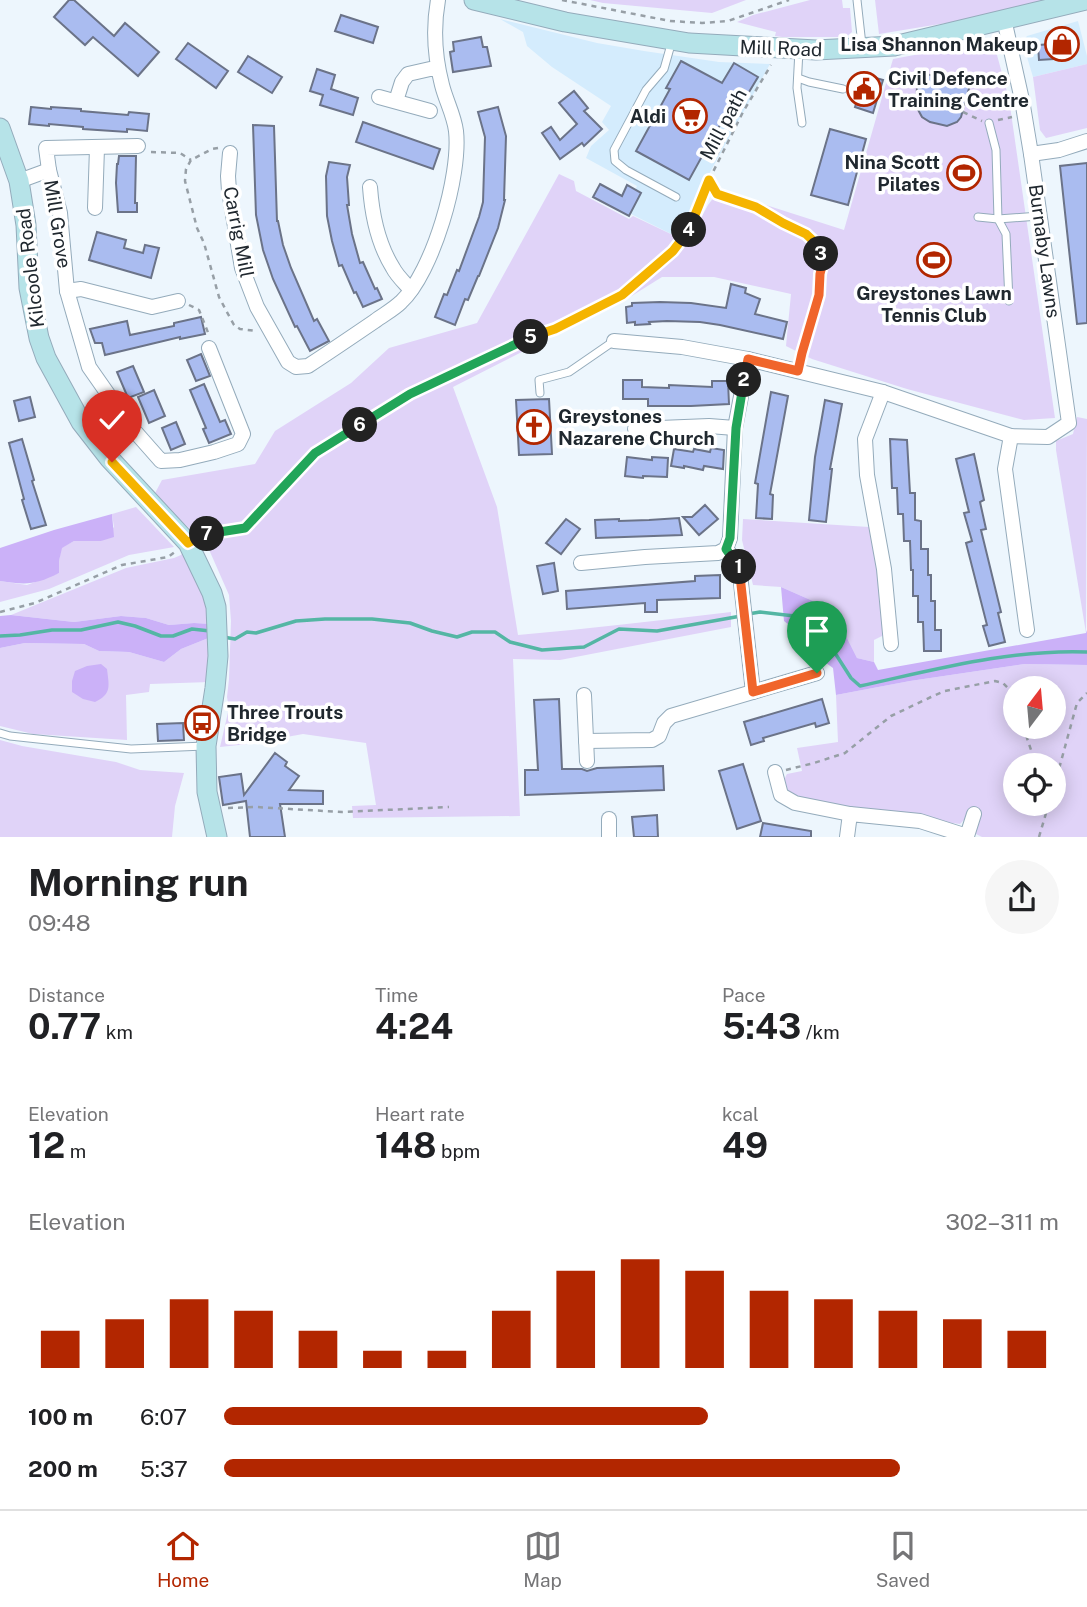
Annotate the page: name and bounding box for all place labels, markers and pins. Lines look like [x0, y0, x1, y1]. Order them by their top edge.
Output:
shop icon: Lisa Shannon Makeup [1043, 25, 1081, 63]
place label: Lisa Shannon Makeup [840, 33, 1038, 55]
place label: Civil Defence Training Centre [888, 67, 1029, 111]
public building icon: Civil Defence Training Centre [845, 70, 883, 108]
supermarket icon: Aldi [671, 97, 709, 135]
place label: Aldi [630, 105, 666, 127]
place label: Nina Scott Pilates [845, 151, 940, 195]
sports icon: Nina Scott Pilates [945, 154, 983, 192]
pin: 4 [672, 212, 706, 247]
pin: 3 [804, 236, 838, 272]
sports icon: Greystones Lawn Tennis Club [915, 241, 953, 279]
place label: Greystones Lawn Tennis Club [856, 282, 1012, 326]
pin: 5 [514, 320, 548, 354]
pin: 2 [726, 362, 762, 398]
pin [82, 390, 142, 462]
place label: Greystones Nazarene Church [558, 405, 715, 449]
pin: 6 [342, 408, 378, 442]
church icon: Greystones Nazarene Church [515, 408, 553, 446]
pin: 7 [190, 516, 224, 552]
pin: 1 [722, 550, 756, 584]
pin [787, 601, 847, 673]
place label: Three Trouts Bridge [227, 701, 343, 745]
bus stop icon: Three Trouts Bridge [183, 704, 221, 742]

